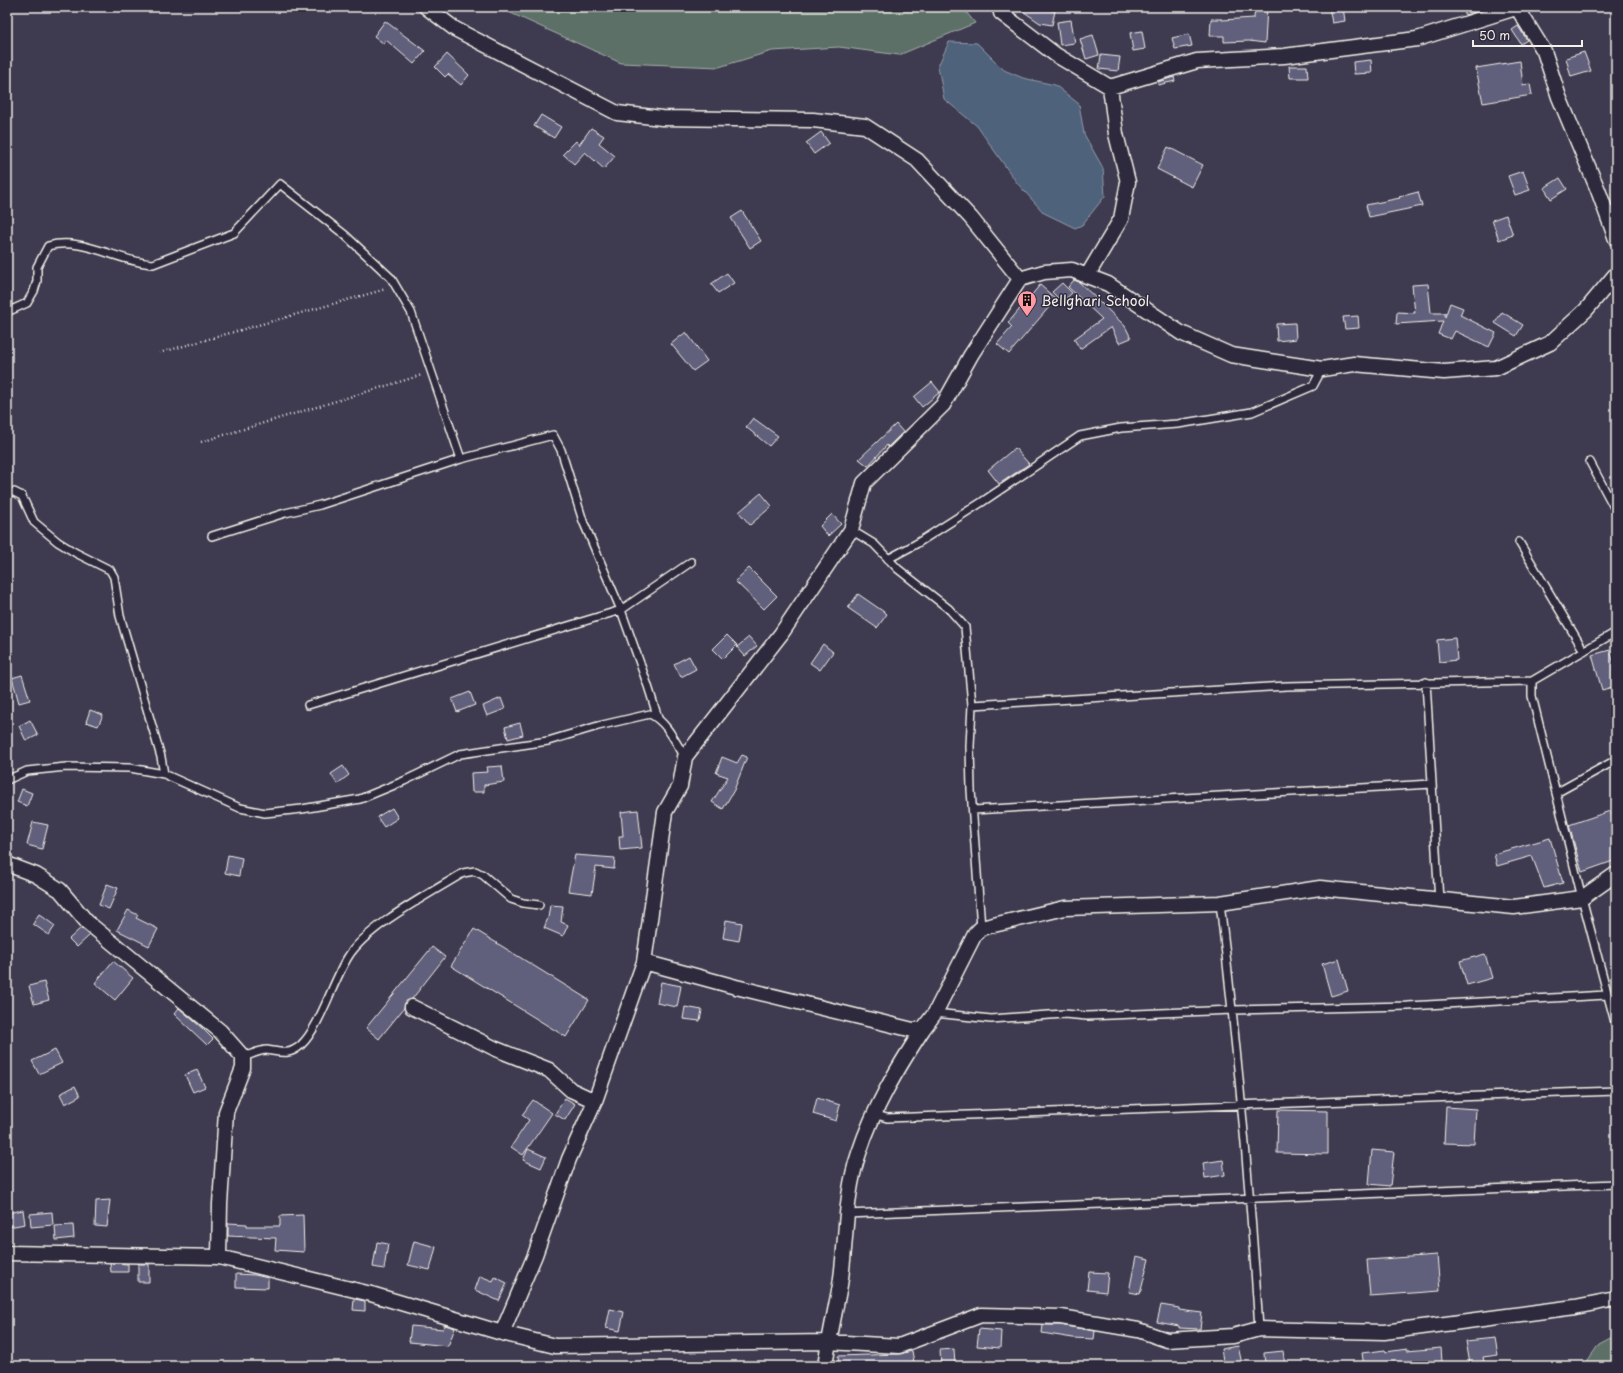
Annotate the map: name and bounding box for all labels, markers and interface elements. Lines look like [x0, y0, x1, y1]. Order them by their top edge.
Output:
scale bar [1473, 22, 1582, 48]
text: 50 m [1479, 26, 1510, 44]
building icon: Bellghari School [1016, 289, 1038, 317]
place label: Bellghari School [1041, 290, 1149, 311]

